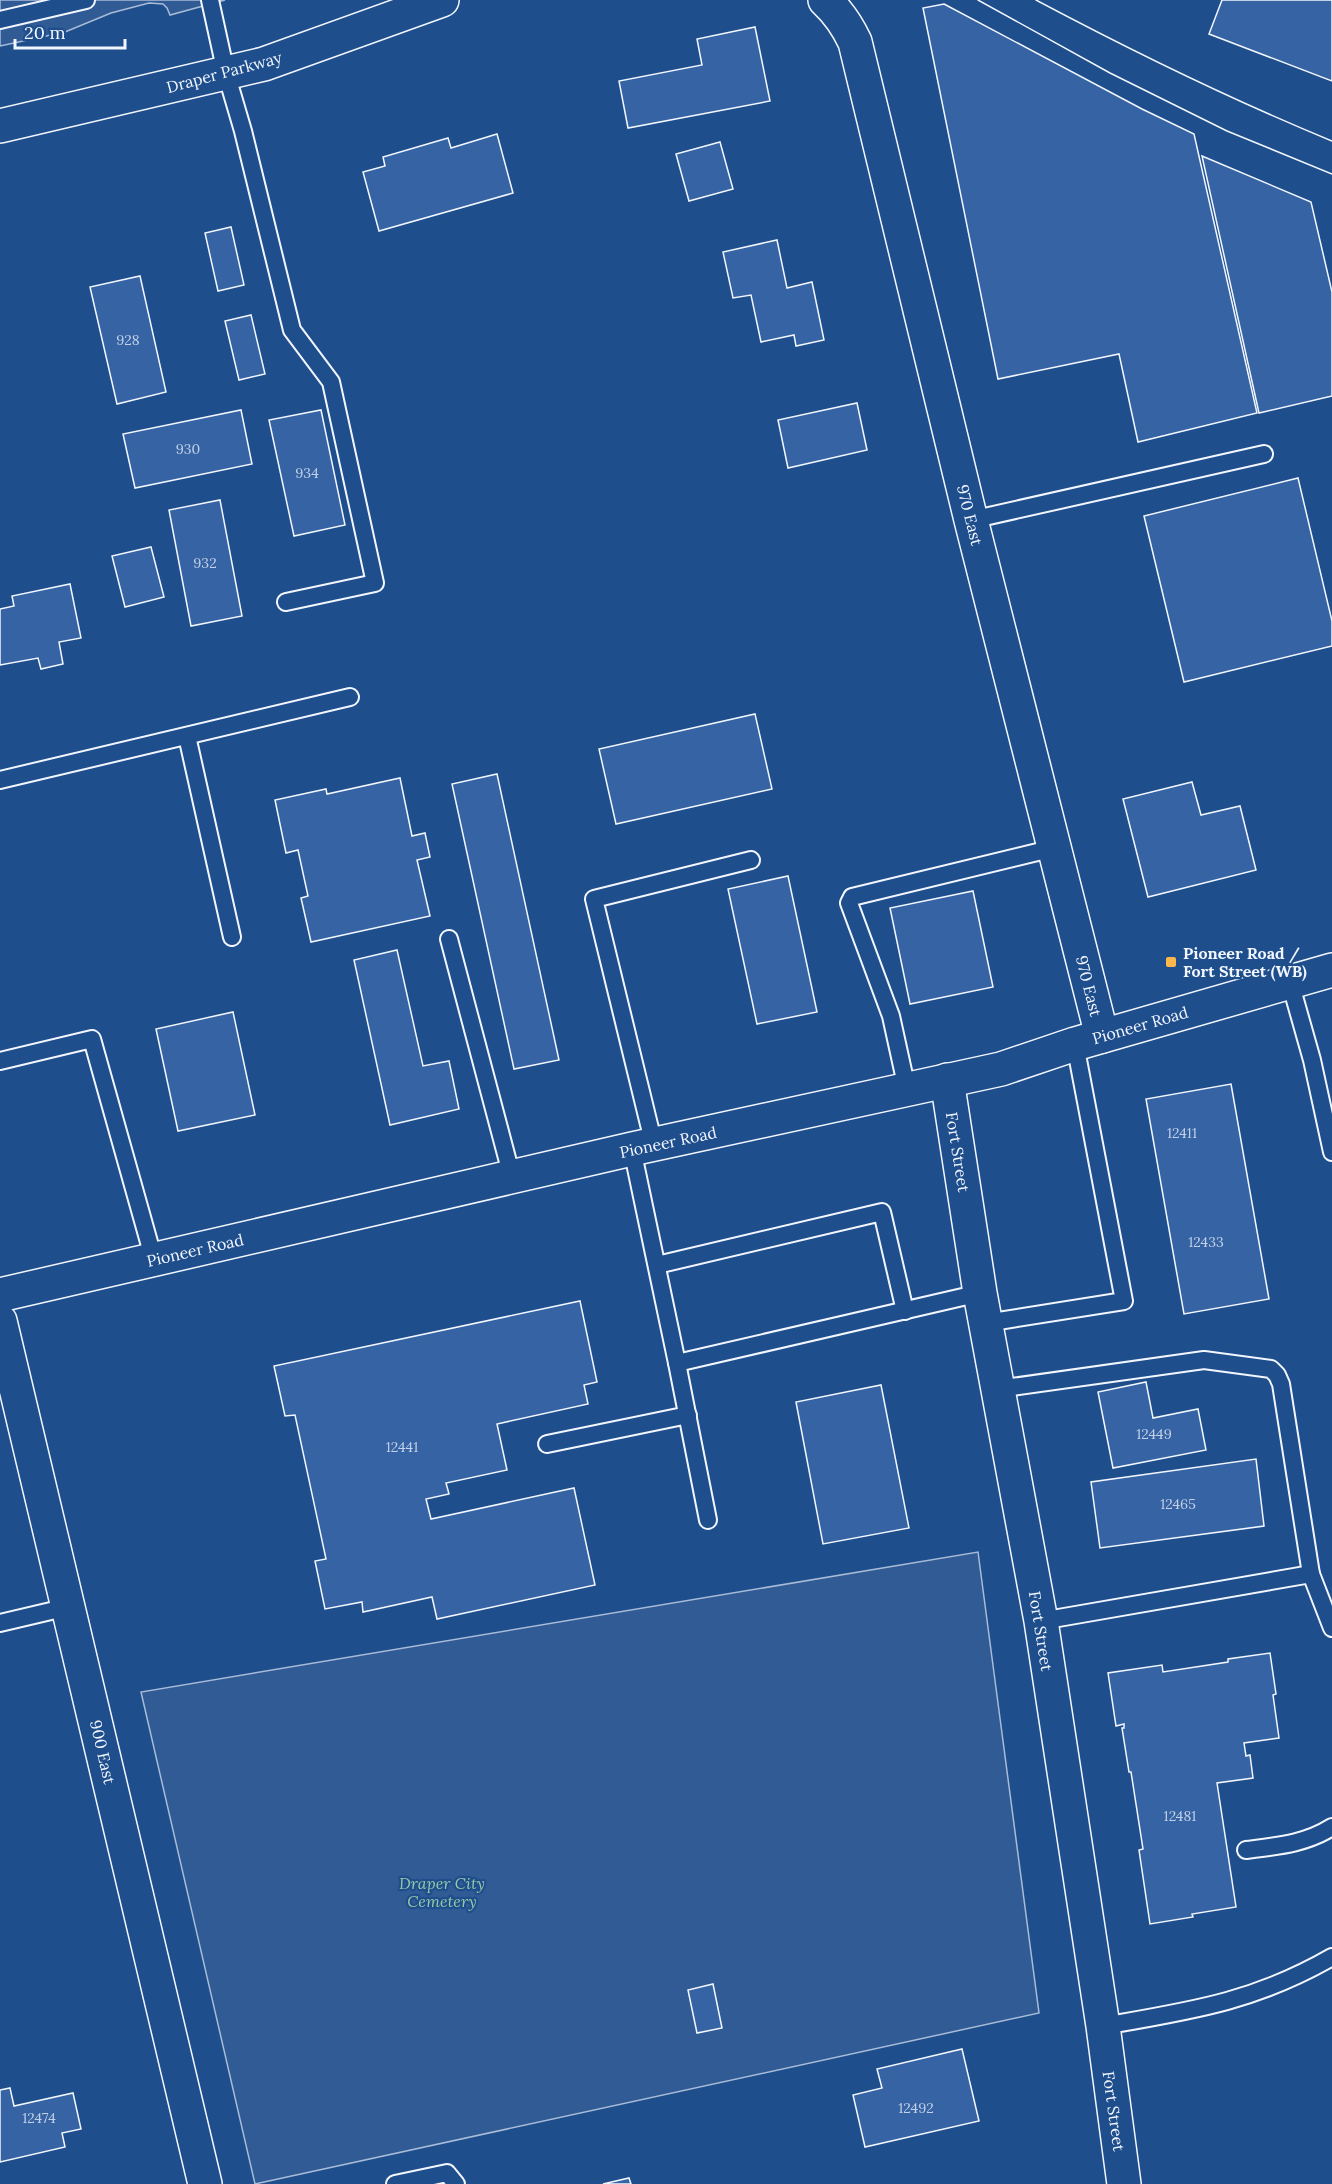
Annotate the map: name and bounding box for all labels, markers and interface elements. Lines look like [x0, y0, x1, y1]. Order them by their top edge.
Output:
scale bar [15, 12, 124, 50]
text: 20 m [24, 21, 66, 44]
street label: Draper Parkway [164, 47, 285, 97]
house number: 928 [116, 331, 140, 349]
house number: 930 [176, 440, 200, 458]
house number: 934 [295, 464, 319, 482]
street label: 970 East [953, 482, 987, 548]
house number: 932 [193, 554, 217, 572]
place label: Pioneer Road / Fort Street (WB) [1183, 943, 1307, 982]
street label: 970 East [1072, 953, 1106, 1019]
marker: Pioneer Road / Fort Street (WB) [1164, 955, 1178, 969]
street label: Pioneer Road [1090, 1002, 1191, 1048]
street label: Fort Street [942, 1111, 974, 1194]
street label: Pioneer Road [618, 1122, 719, 1162]
house number: 12411 [1167, 1124, 1197, 1142]
street label: Pioneer Road [145, 1229, 246, 1271]
house number: 12433 [1188, 1233, 1224, 1251]
house number: 12449 [1136, 1425, 1172, 1443]
house number: 12441 [386, 1438, 418, 1456]
house number: 12465 [1160, 1495, 1196, 1513]
street label: Fort Street [1025, 1590, 1057, 1673]
street label: 900 East [86, 1718, 120, 1787]
house number: 12481 [1164, 1807, 1196, 1825]
park label: Draper City Cemetery [399, 1873, 485, 1911]
street label: Fort Street [1098, 2070, 1130, 2153]
house number: 12492 [898, 2099, 934, 2117]
house number: 12474 [22, 2109, 56, 2127]

